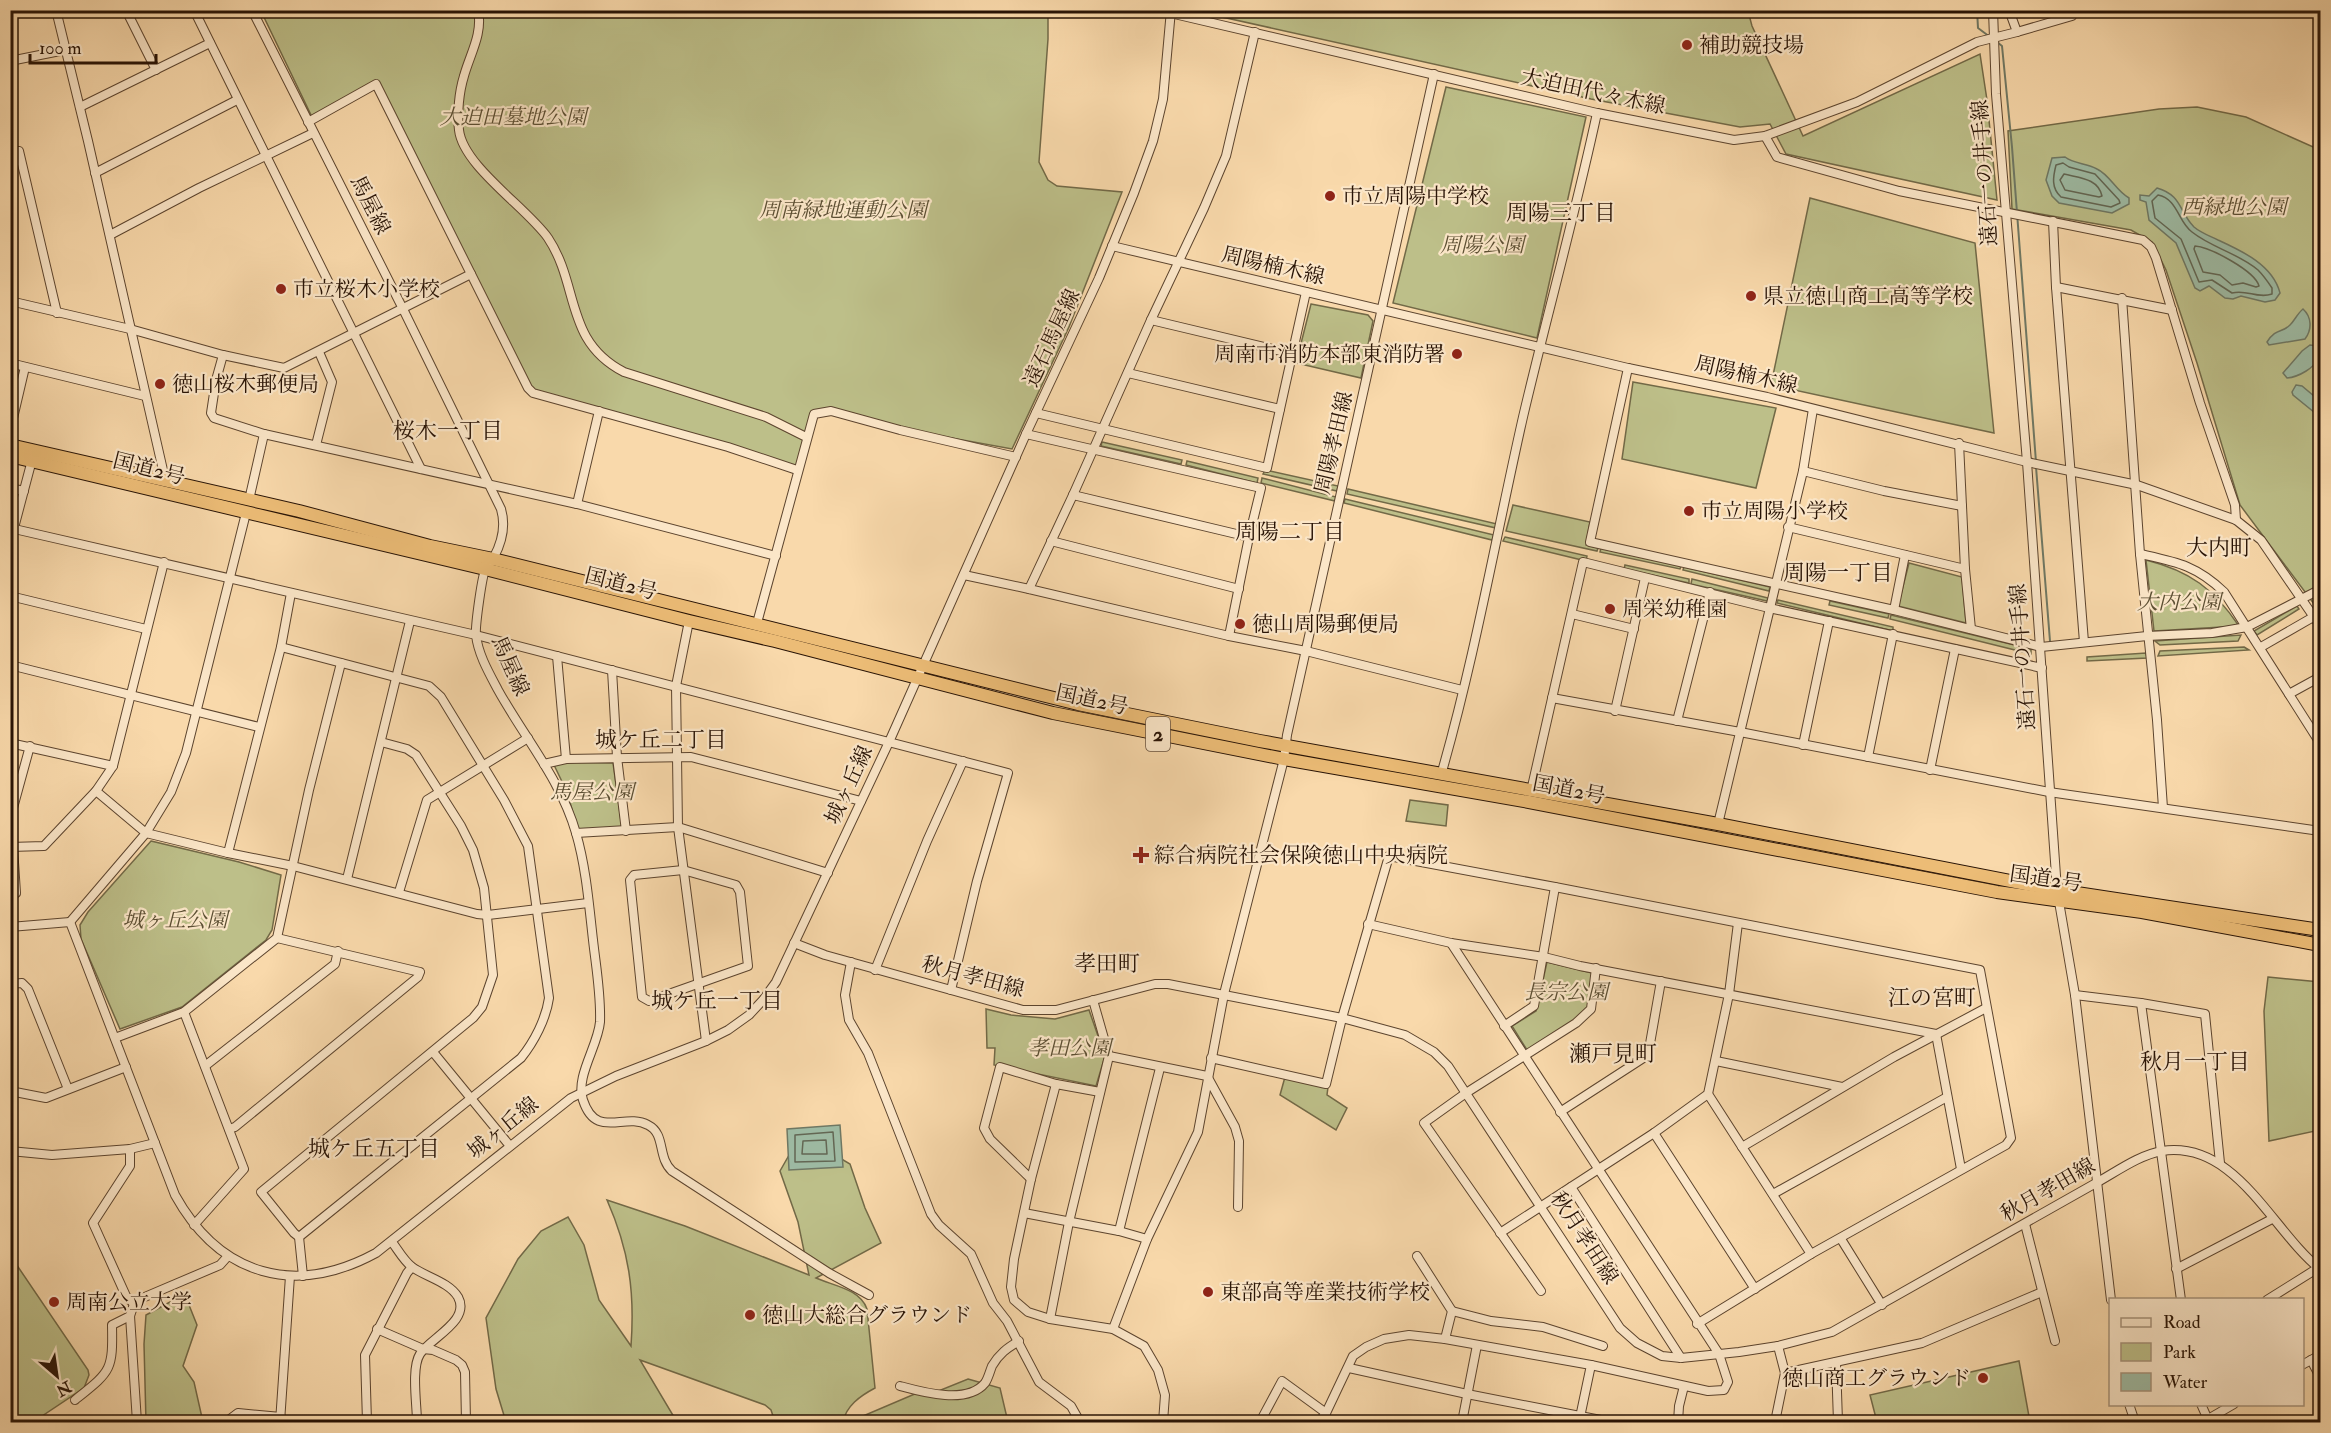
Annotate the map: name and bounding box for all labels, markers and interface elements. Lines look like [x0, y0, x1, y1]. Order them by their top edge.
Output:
scale bar [30, 27, 156, 65]
place label: 補助競技場 [1699, 32, 1804, 59]
text: 100 m [39, 37, 82, 60]
marker: 補助競技場 [1680, 38, 1694, 52]
street label: 大迫田代々木線 [1518, 64, 1668, 120]
street label: 遠石一の井手線 [1966, 99, 2004, 247]
park label: 大迫田墓地公園 [440, 104, 589, 131]
street label: 馬屋線 [344, 171, 396, 239]
place label: 市立周陽中学校 [1342, 183, 1489, 210]
marker: 市立周陽中学校 [1323, 189, 1337, 203]
park label: 西緑地公園 [2182, 194, 2289, 221]
park label: 周南緑地運動公園 [759, 197, 930, 224]
district label: 周陽三丁目 [1506, 199, 1616, 227]
park label: 周陽公園 [1440, 232, 1527, 259]
street label: 周陽楠木線 [1219, 241, 1327, 291]
place label: 市立桜木小学校 [293, 276, 440, 303]
marker: 市立桜木小学校 [274, 282, 288, 296]
place label: 県立徳山商工高等学校 [1763, 283, 1973, 310]
street label: 遠石馬屋線 [1018, 285, 1086, 391]
marker: 県立徳山商工高等学校 [1744, 289, 1758, 303]
place label: 周南市消防本部東消防署 [1214, 341, 1445, 368]
marker: 周南市消防本部東消防署 [1450, 347, 1464, 361]
street label: 周陽楠木線 [1692, 350, 1800, 400]
place label: 徳山桜木郵便局 [172, 371, 319, 398]
marker: 徳山桜木郵便局 [153, 377, 167, 391]
street label: 周陽孝田線 [1309, 389, 1359, 497]
district label: 桜木一丁目 [393, 417, 503, 445]
street label: 国道2号 [110, 447, 188, 491]
place label: 市立周陽小学校 [1701, 498, 1848, 525]
marker: 市立周陽小学校 [1682, 504, 1696, 518]
district label: 周陽二丁目 [1235, 518, 1345, 546]
district label: 大内町 [2186, 534, 2252, 562]
district label: 周陽一丁目 [1783, 559, 1893, 587]
street label: 国道2号 [582, 562, 660, 606]
street label: 遠石一の井手線 [2004, 583, 2042, 731]
park label: 大内公園 [2137, 589, 2224, 616]
place label: 周栄幼稚園 [1622, 596, 1727, 623]
marker: 周栄幼稚園 [1603, 602, 1617, 616]
place label: 徳山周陽郵便局 [1252, 611, 1399, 638]
marker: 徳山周陽郵便局 [1233, 617, 1247, 631]
street label: 馬屋線 [485, 632, 535, 700]
street label: 国道2号 [1053, 679, 1131, 721]
road number: 2 [1146, 717, 1170, 751]
district label: 城ケ丘二丁目 [595, 726, 727, 754]
street label: 城ヶ丘線 [819, 741, 879, 829]
street label: 国道2号 [1530, 770, 1608, 810]
park label: 馬屋公園 [550, 779, 637, 806]
place label: 綜合病院社会保険徳山中央病院 [1154, 842, 1448, 869]
marker: 綜合病院社会保険徳山中央病院 [1132, 846, 1150, 864]
street label: 国道2号 [2008, 861, 2084, 897]
park label: 城ヶ丘公園 [123, 907, 230, 934]
street label: 秋月孝田線 [919, 950, 1027, 1004]
district label: 孝田町 [1074, 950, 1140, 978]
park label: 長宗公園 [1524, 979, 1611, 1006]
district label: 江の宮町 [1888, 984, 1976, 1012]
district label: 城ケ丘一丁目 [651, 987, 783, 1015]
park label: 孝田公園 [1027, 1035, 1114, 1062]
district label: 瀬戸見町 [1569, 1040, 1657, 1068]
district label: 秋月一丁目 [2140, 1048, 2250, 1076]
street label: 城ヶ丘線 [462, 1091, 544, 1165]
district label: 城ケ丘五丁目 [308, 1135, 440, 1163]
street label: 秋月孝田線 [1996, 1152, 2100, 1228]
street label: 秋月孝田線 [1544, 1187, 1624, 1289]
place label: 東部高等産業技術学校 [1220, 1279, 1430, 1306]
marker: 東部高等産業技術学校 [1201, 1285, 1215, 1299]
place label: 周南公立大学 [66, 1289, 192, 1316]
marker: 周南公立大学 [47, 1295, 61, 1309]
legend [2109, 1298, 2304, 1406]
place label: 徳山大総合グラウンド [762, 1302, 972, 1329]
marker: 徳山大総合グラウンド [743, 1308, 757, 1322]
text: Road [2163, 1311, 2201, 1334]
text: Park [2163, 1341, 2196, 1364]
north arrow [27, 1346, 87, 1406]
place label: 徳山商工グラウンド [1782, 1365, 1971, 1392]
marker: 徳山商工グラウンド [1976, 1371, 1990, 1385]
text: Water [2162, 1371, 2207, 1394]
text: N [52, 1376, 76, 1401]

